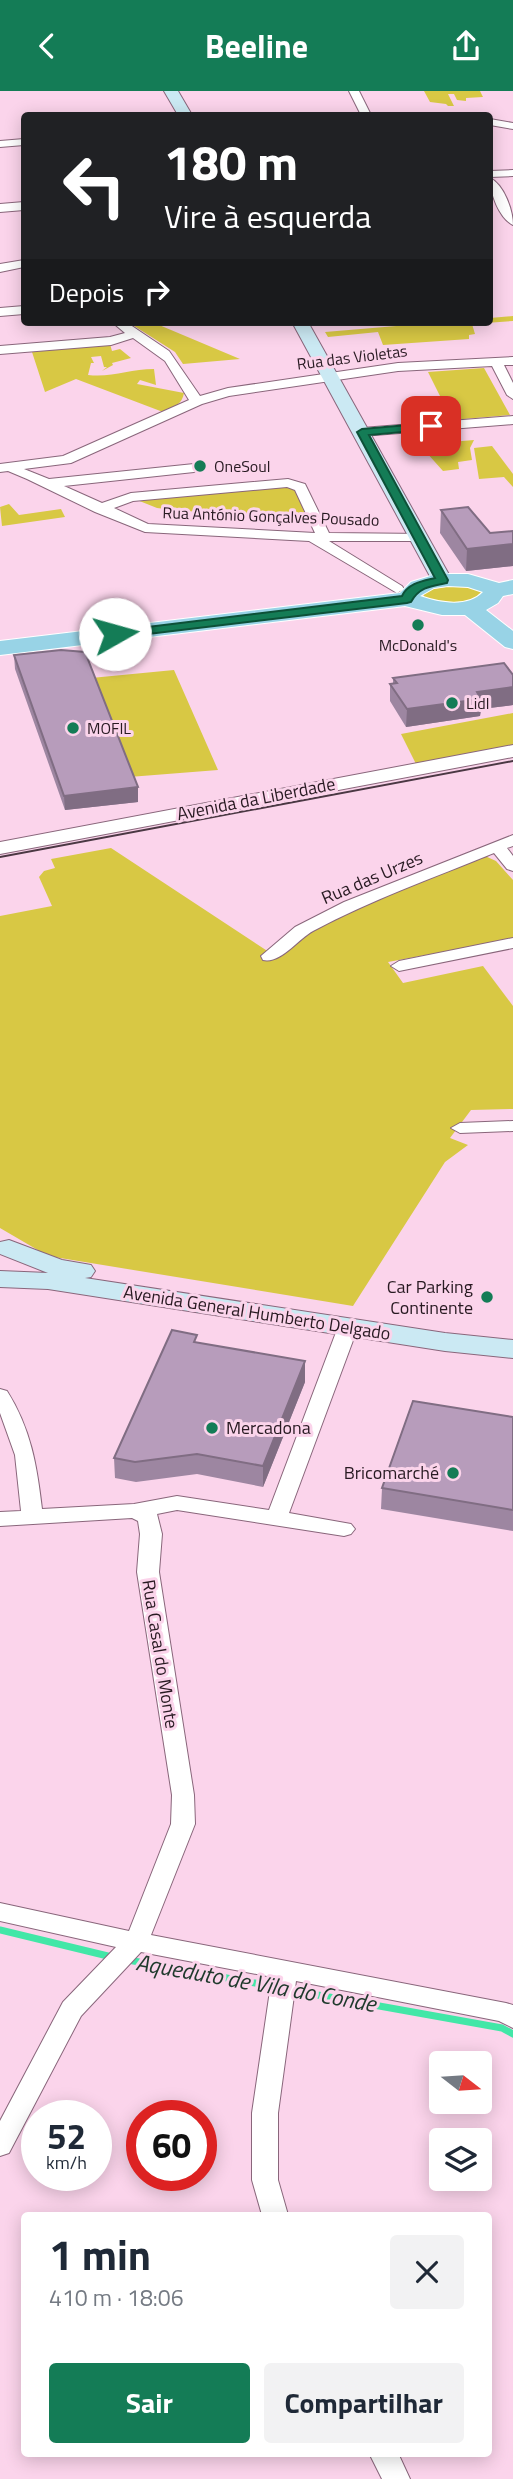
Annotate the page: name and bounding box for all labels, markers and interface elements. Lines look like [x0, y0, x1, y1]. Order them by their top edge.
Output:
text: Beeline [205, 22, 308, 70]
icon: back [28, 27, 66, 65]
icon: share [447, 27, 485, 65]
text: 180 m [164, 124, 298, 199]
icon: left [49, 140, 140, 231]
text: Vire à esquerda [164, 192, 371, 240]
text: Depois [49, 273, 124, 312]
icon: right [138, 273, 176, 311]
street label: Rua das Violetas [295, 338, 409, 376]
pin [401, 396, 461, 456]
icon: arrive [412, 407, 450, 445]
place label: OneSoul [214, 454, 270, 478]
marker: OneSoul [192, 458, 208, 474]
street label: Rua António Gonçalves Pousado [162, 500, 380, 532]
position arrow [78, 597, 152, 671]
marker: McDonald's [410, 617, 426, 633]
place label: McDonald's [379, 633, 457, 657]
place label: Lidl [466, 691, 489, 715]
marker: Lidl [444, 695, 460, 711]
place label: MOFIL [87, 716, 131, 740]
marker: MOFIL [65, 720, 81, 736]
street label: Avenida da Liberdade [174, 770, 337, 827]
street label: Rua das Urzes [317, 844, 427, 911]
place label: Car Parking Continente [387, 1273, 473, 1321]
street label: Avenida General Humberto Delgado [122, 1278, 392, 1347]
marker: Car Parking Continente [479, 1289, 495, 1305]
place label: Mercadona [226, 1414, 311, 1441]
marker: Mercadona [204, 1420, 220, 1436]
place label: Bricomarché [344, 1459, 439, 1486]
marker: Bricomarché [445, 1465, 461, 1481]
street label: Rua Casal do Monte [135, 1578, 186, 1730]
water label: Aqueduto de Vila do Conde [133, 1944, 380, 2021]
north arrow [429, 2051, 492, 2114]
map controls [429, 2051, 492, 2191]
speed limit sign: 60 [126, 2100, 217, 2191]
text: 52 [47, 2109, 86, 2163]
button: layers [429, 2128, 492, 2191]
text: km/h [46, 2149, 87, 2176]
text: 1 min [49, 2222, 151, 2286]
button: close [390, 2235, 464, 2309]
text: 410 m · 18:06 [49, 2280, 184, 2315]
button: Sair [49, 2363, 250, 2443]
button: Compartilhar [264, 2363, 464, 2443]

